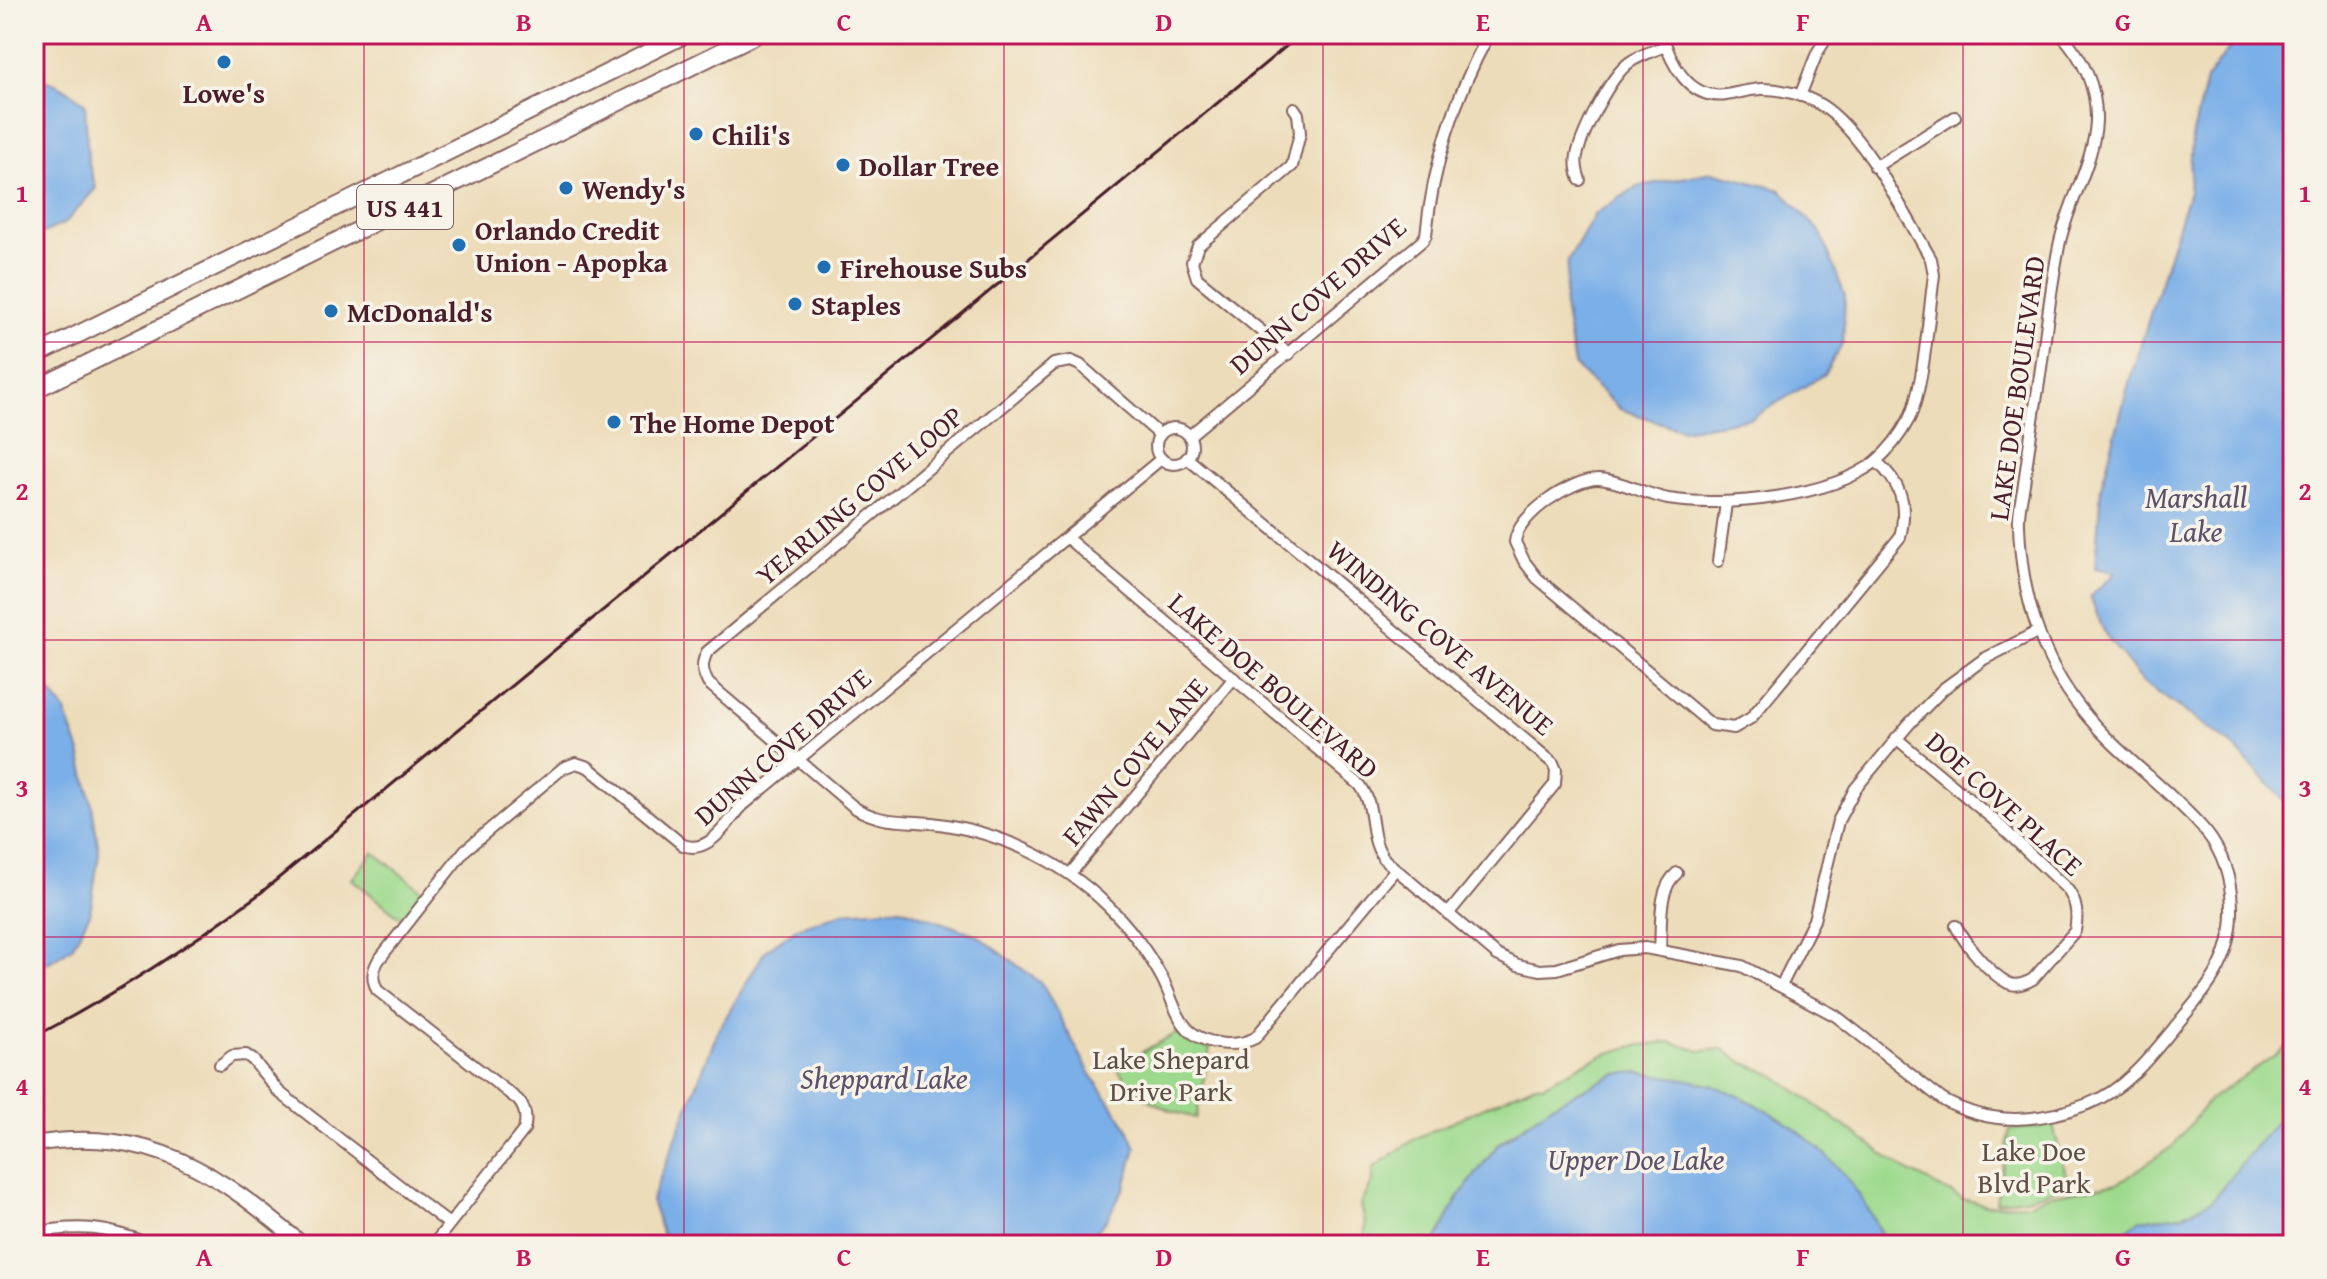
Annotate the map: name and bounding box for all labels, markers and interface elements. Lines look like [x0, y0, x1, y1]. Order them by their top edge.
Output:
text: A [196, 2, 213, 41]
text: B [516, 2, 532, 41]
text: C [837, 2, 851, 41]
text: D [1156, 2, 1172, 41]
text: E [1476, 2, 1490, 41]
text: F [1796, 2, 1810, 41]
text: G [2115, 2, 2131, 41]
marker: Lowe's [215, 53, 233, 71]
place label: Lowe's [183, 72, 265, 113]
place label: Chili's [712, 114, 790, 155]
marker: Chili's [687, 125, 705, 143]
place label: Dollar Tree [859, 145, 999, 186]
marker: Dollar Tree [834, 156, 852, 174]
place label: Wendy's [582, 168, 685, 209]
text: 1 [15, 173, 29, 212]
text: 1 [2298, 173, 2312, 212]
marker: Wendy's [557, 179, 575, 197]
road number: US 441 [357, 185, 453, 229]
street label: DUNN COVE DRIVE [1220, 207, 1414, 383]
place label: Orlando Credit Union - Apopka [475, 209, 669, 282]
marker: Orlando Credit Union - Apopka [450, 236, 468, 254]
place label: Firehouse Subs [840, 247, 1027, 288]
street label: LAKE DOE BOULEVARD [1977, 253, 2055, 523]
marker: Firehouse Subs [815, 258, 833, 276]
place label: Staples [811, 284, 901, 325]
place label: McDonald's [347, 291, 493, 332]
marker: Staples [786, 295, 804, 313]
marker: McDonald's [322, 302, 340, 320]
street label: YEARLING COVE LOOP [746, 396, 972, 594]
place label: The Home Depot [630, 402, 835, 443]
marker: The Home Depot [605, 413, 623, 431]
text: 2 [15, 471, 29, 510]
text: 2 [2298, 471, 2312, 510]
water label: Marshall Lake [2145, 475, 2247, 553]
street label: WINDING COVE AVENUE [1318, 530, 1564, 744]
street label: LAKE DOE BOULEVARD [1160, 582, 1388, 788]
street label: DUNN COVE DRIVE [685, 658, 879, 834]
street label: FAWN COVE LANE [1051, 668, 1217, 854]
street label: DOE COVE PLACE [1917, 721, 2093, 885]
text: 3 [15, 768, 29, 807]
text: 3 [2298, 768, 2312, 807]
park label: Lake Shepard Drive Park [1093, 1038, 1250, 1111]
water label: Sheppard Lake [800, 1056, 968, 1100]
text: 4 [15, 1066, 29, 1105]
text: 4 [2298, 1066, 2312, 1105]
park label: Lake Doe Blvd Park [1978, 1130, 2091, 1203]
water label: Upper Doe Lake [1547, 1137, 1725, 1181]
text: A [196, 1237, 213, 1276]
text: B [516, 1237, 532, 1276]
text: C [837, 1237, 851, 1276]
text: D [1156, 1237, 1172, 1276]
text: E [1476, 1237, 1490, 1276]
text: F [1796, 1237, 1810, 1276]
text: G [2115, 1237, 2131, 1276]

